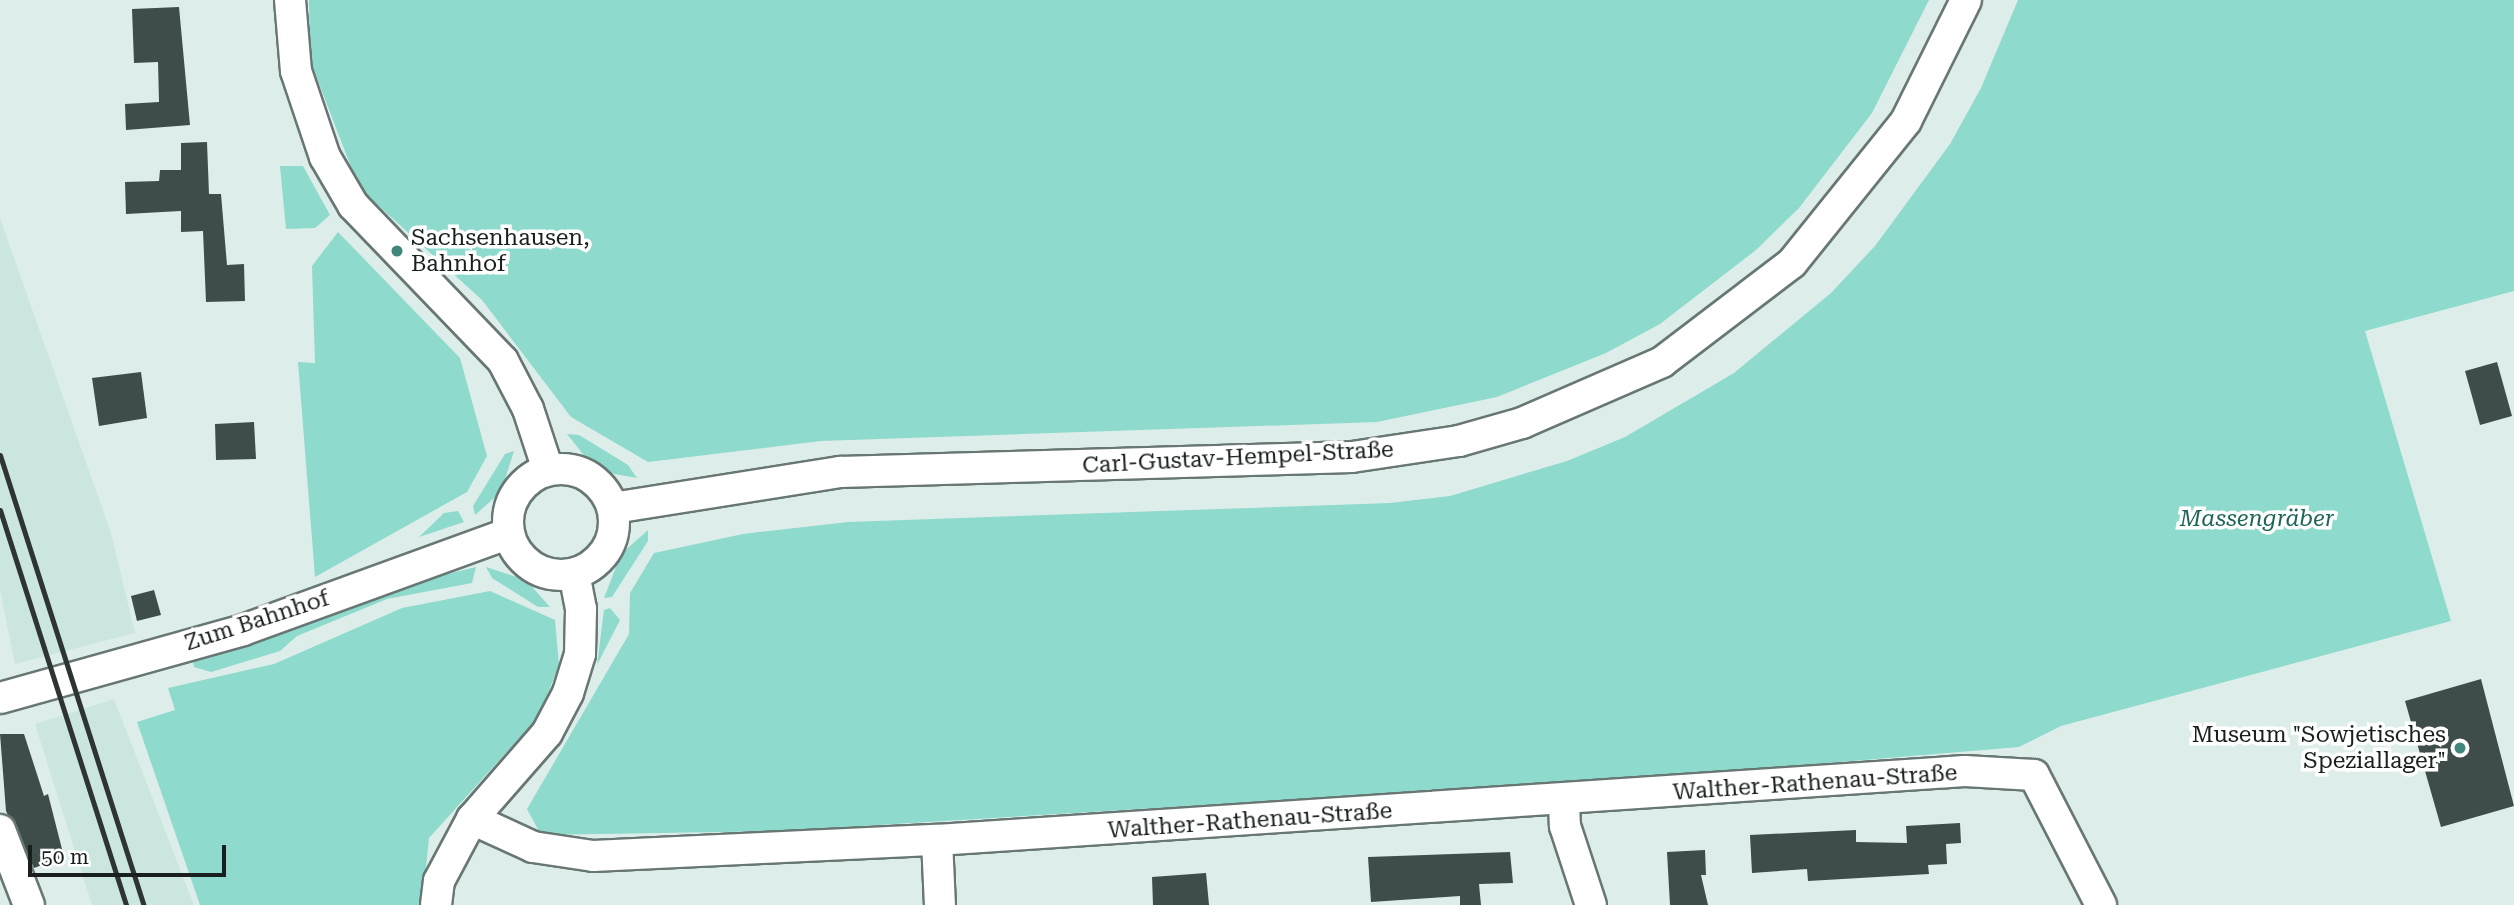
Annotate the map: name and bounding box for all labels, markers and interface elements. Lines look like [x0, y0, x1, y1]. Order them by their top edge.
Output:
place label: Sachsenhausen, Bahnhof [411, 224, 590, 278]
marker: Sachsenhausen, Bahnhof [389, 243, 405, 259]
street label: Carl-Gustav-Hempel-Straße [1082, 436, 1394, 480]
park label: Massengräber [2180, 505, 2334, 533]
street label: Zum Bahnhof [181, 585, 333, 657]
place label: Museum "Sowjetisches Speziallager" [2192, 721, 2446, 775]
marker: Museum "Sowjetisches Speziallager" [2452, 740, 2468, 756]
street label: Walther-Rathenau-Straße [1672, 759, 1958, 807]
street label: Walther-Rathenau-Straße [1107, 797, 1393, 845]
scale bar [32, 832, 229, 876]
text: 50 m [41, 845, 89, 869]

